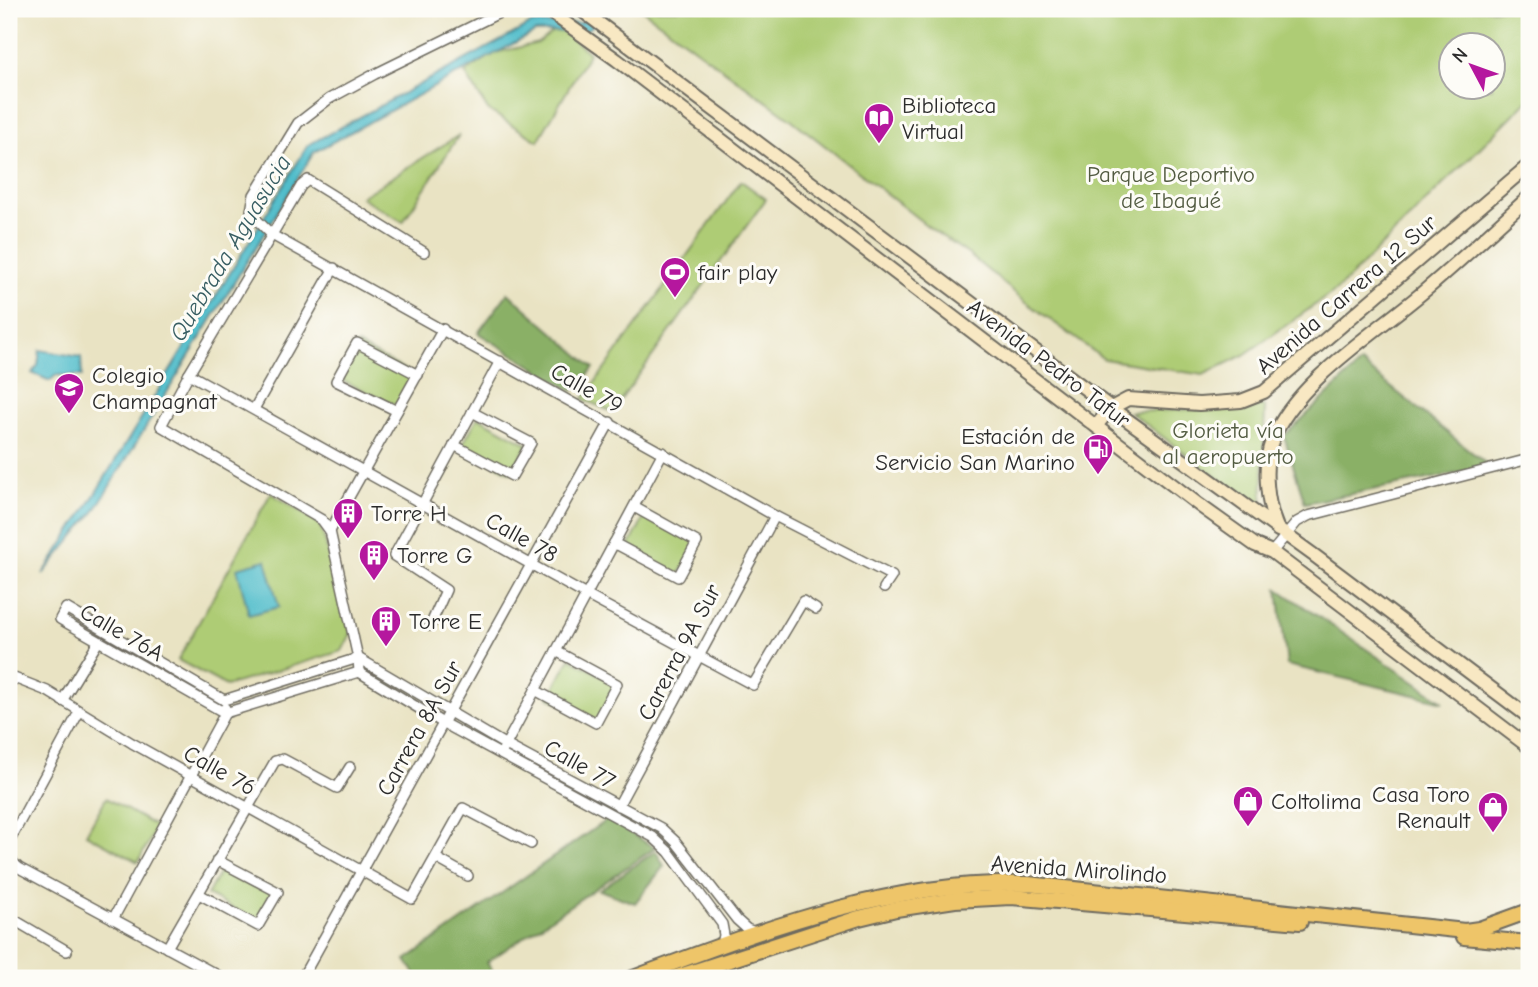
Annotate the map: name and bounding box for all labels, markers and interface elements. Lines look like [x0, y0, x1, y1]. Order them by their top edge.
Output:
north arrow [1436, 32, 1506, 102]
text: N [1448, 44, 1472, 67]
place label: Biblioteca Virtual [902, 92, 996, 145]
library icon: Biblioteca Virtual [862, 101, 896, 145]
water label: Quebrada Aguasucia [163, 150, 297, 346]
park label: Parque Deportivo de Ibagué [1087, 161, 1255, 214]
street label: Avenida Carrera 12 Sur [1251, 208, 1443, 380]
sports icon: fair play [658, 255, 692, 299]
place label: fair play [697, 259, 778, 286]
street label: Avenida Pedro Tafur [962, 293, 1136, 434]
street label: Calle 79 [546, 358, 628, 419]
place label: Colegio Champagnat [92, 362, 218, 415]
school or university icon: Colegio Champagnat [52, 371, 86, 415]
park label: Glorieta vía al aeropuerto [1162, 417, 1294, 470]
place label: Estación de Servicio San Marino [875, 423, 1075, 476]
fuel station icon: Estación de Servicio San Marino [1081, 432, 1115, 476]
building icon: Torre H [331, 496, 365, 540]
place label: Torre H [371, 500, 447, 527]
street label: Calle 78 [481, 507, 562, 568]
building icon: Torre G [357, 538, 391, 582]
place label: Torre G [397, 542, 473, 569]
street label: Carerra 9A Sur [632, 579, 727, 725]
street label: Calle 76A [75, 598, 168, 667]
building icon: Torre E [369, 604, 403, 648]
place label: Torre E [409, 608, 482, 635]
street label: Carrera 8A Sur [371, 655, 468, 800]
street label: Calle 77 [540, 734, 620, 795]
street label: Calle 76 [179, 740, 261, 801]
place label: Casa Toro Renault [1372, 781, 1471, 834]
shop icon: Coltolima [1231, 784, 1265, 828]
place label: Coltolima [1271, 788, 1362, 815]
shop icon: Casa Toro Renault [1476, 790, 1510, 834]
street label: Avenida Mirolindo [990, 850, 1168, 889]

